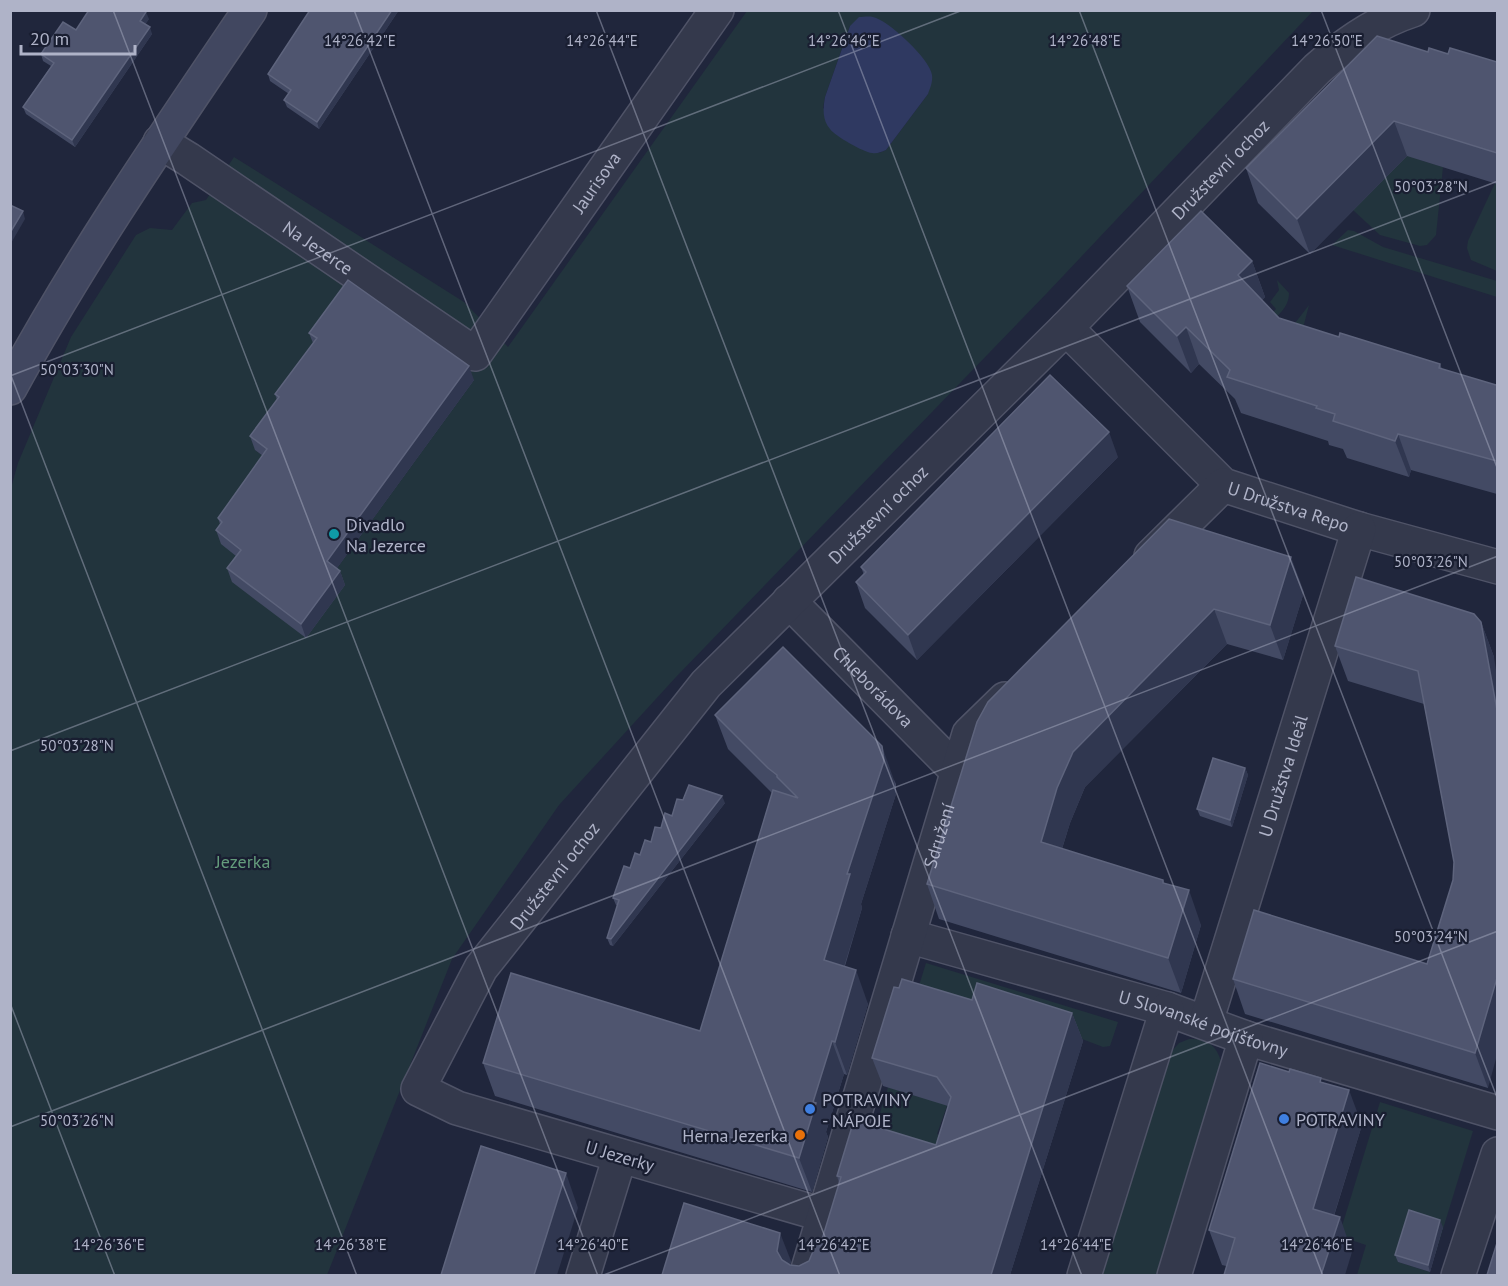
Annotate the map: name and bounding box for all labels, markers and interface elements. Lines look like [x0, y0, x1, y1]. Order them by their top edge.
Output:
scale bar [21, 18, 135, 56]
text: 20 m [30, 27, 69, 50]
text: 14°26'42"E [324, 31, 396, 50]
text: 14°26'44"E [566, 31, 638, 50]
text: 14°26'46"E [808, 31, 880, 50]
text: 14°26'48"E [1049, 31, 1121, 50]
text: 14°26'50"E [1291, 31, 1363, 50]
street label: Družstevní ochoz [1166, 114, 1274, 224]
street label: Jaurisova [566, 147, 625, 218]
text: 50°03'28"N [1394, 177, 1468, 196]
street label: Na Jezerce [279, 215, 358, 279]
text: 50°03'30"N [40, 360, 114, 379]
street label: Družstevní ochoz [823, 460, 932, 568]
street label: U Družstva Repo [1225, 476, 1352, 537]
place label: Divadlo Na Jezerce [346, 513, 426, 557]
marker: Divadlo Na Jezerce [327, 527, 341, 541]
text: 50°03'26"N [1394, 552, 1468, 571]
street label: Chleborádova [828, 641, 919, 732]
street label: U Družstva Ideál [1253, 711, 1312, 839]
text: 50°03'28"N [40, 736, 114, 755]
street label: Sdružení [918, 800, 959, 871]
street label: Družstevní ochoz [504, 817, 604, 934]
park label: Jezerka [215, 850, 270, 873]
text: 50°03'24"N [1394, 927, 1468, 946]
street label: U Slovanské pojišťovny [1116, 984, 1291, 1062]
place label: POTRAVINY - NÁPOJE [822, 1088, 911, 1132]
marker: POTRAVINY - NÁPOJE [803, 1102, 817, 1116]
place label: POTRAVINY [1296, 1108, 1385, 1131]
text: 50°03'26"N [40, 1111, 114, 1130]
marker: POTRAVINY [1277, 1112, 1291, 1126]
place label: Herna Jezerka [682, 1124, 788, 1147]
marker: Herna Jezerka [793, 1128, 807, 1142]
street label: U Jezerky [583, 1135, 658, 1177]
text: 14°26'36"E [73, 1235, 145, 1254]
text: 14°26'38"E [315, 1235, 387, 1254]
text: 14°26'40"E [557, 1235, 629, 1254]
text: 14°26'42"E [798, 1235, 870, 1254]
text: 14°26'44"E [1040, 1235, 1112, 1254]
text: 14°26'46"E [1281, 1235, 1353, 1254]

